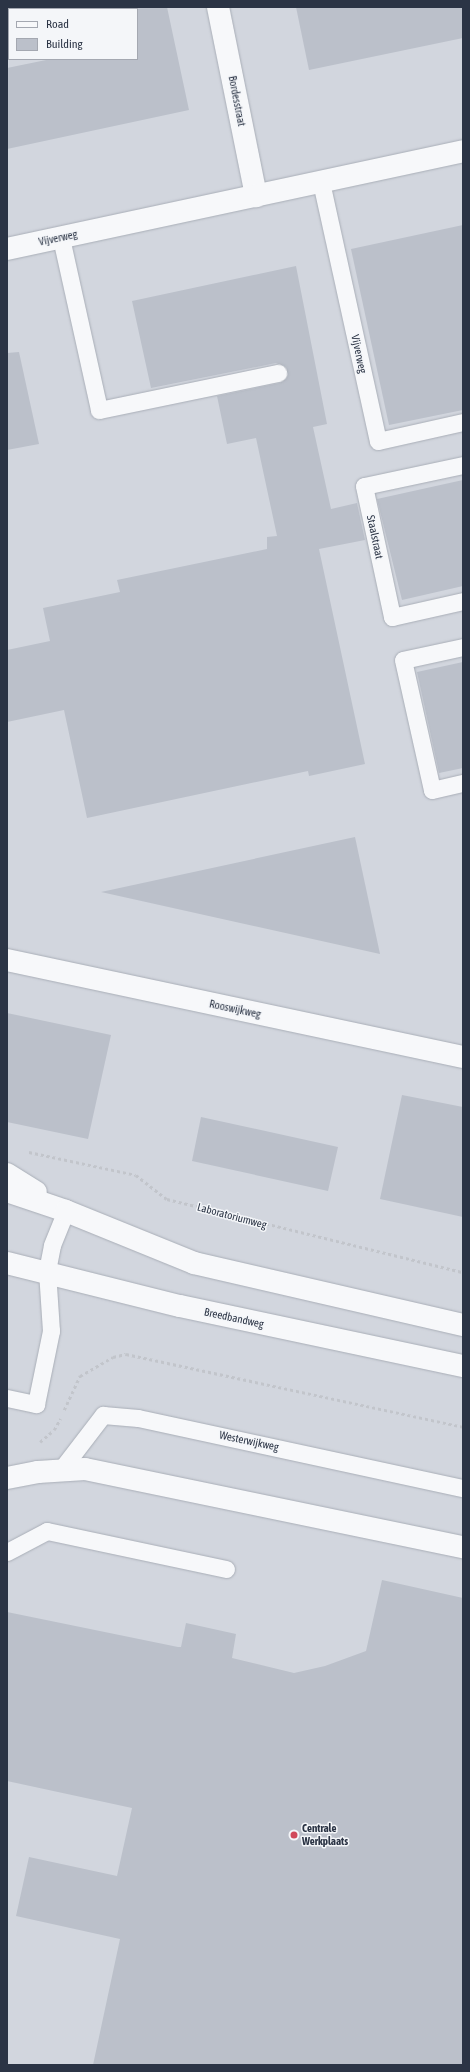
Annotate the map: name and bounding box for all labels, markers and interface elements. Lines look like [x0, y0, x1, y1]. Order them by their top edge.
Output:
legend [8, 8, 138, 60]
text: Road [46, 17, 69, 31]
text: Building [46, 37, 83, 51]
street label: Bordesstraat [226, 75, 248, 127]
street label: Vijverweg [37, 227, 79, 249]
street label: Vijverweg [348, 333, 370, 375]
street label: Staalstraat [364, 514, 386, 560]
street label: Rooswijkweg [208, 997, 262, 1021]
street label: Laboratoriumweg [196, 1200, 268, 1232]
street label: Breedbandweg [203, 1305, 265, 1331]
street label: Westerwijkweg [218, 1428, 280, 1454]
place label: Centrale Werkplaats [302, 1822, 348, 1848]
marker: Centrale Werkplaats [289, 1830, 299, 1840]

